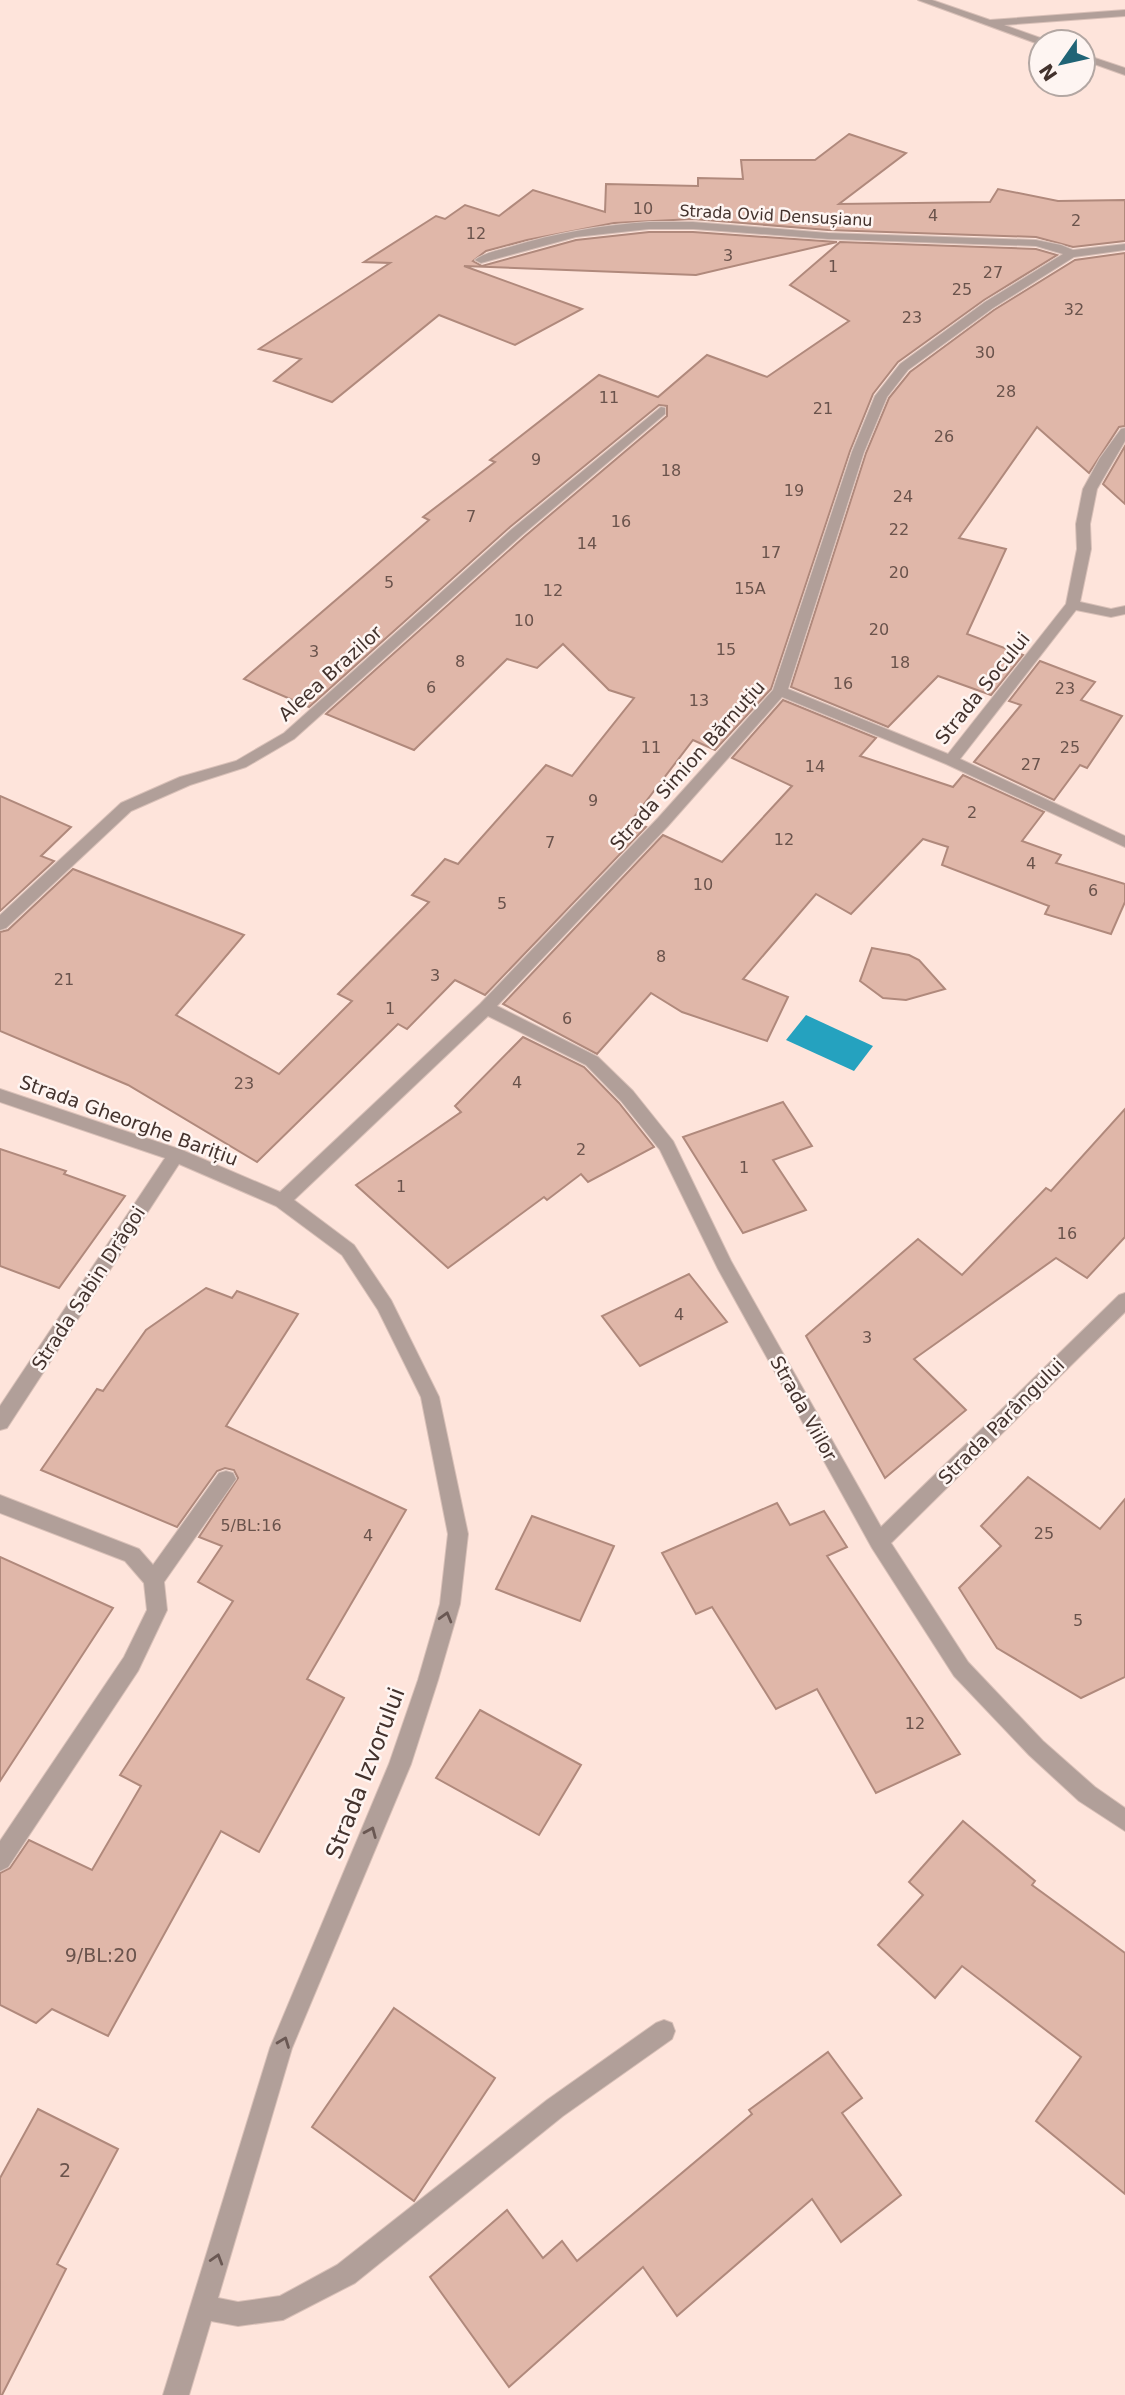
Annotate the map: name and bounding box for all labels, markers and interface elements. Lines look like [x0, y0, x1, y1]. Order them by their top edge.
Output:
north arrow [1027, 28, 1097, 98]
text: N [1034, 60, 1061, 85]
house number: 10 [633, 199, 653, 218]
street label: Strada Ovid Densușianu [679, 201, 873, 230]
house number: 4 [928, 206, 938, 225]
house number: 2 [1071, 211, 1081, 230]
house number: 12 [466, 224, 486, 243]
house number: 3 [723, 246, 733, 265]
house number: 1 [828, 257, 838, 276]
house number: 27 [983, 263, 1003, 282]
house number: 25 [952, 280, 972, 299]
house number: 32 [1064, 300, 1084, 319]
house number: 23 [902, 308, 922, 327]
house number: 30 [975, 343, 995, 362]
house number: 28 [996, 382, 1016, 401]
house number: 11 [599, 388, 619, 407]
house number: 21 [813, 399, 833, 418]
house number: 26 [934, 427, 954, 446]
house number: 9 [531, 450, 541, 469]
house number: 18 [661, 461, 681, 480]
house number: 19 [784, 481, 804, 500]
house number: 24 [893, 487, 913, 506]
house number: 7 [466, 507, 476, 526]
house number: 16 [611, 512, 631, 531]
house number: 22 [889, 520, 909, 539]
house number: 14 [577, 534, 597, 553]
house number: 17 [761, 543, 781, 562]
house number: 20 [889, 563, 909, 582]
house number: 5 [384, 573, 394, 592]
house number: 15A [734, 579, 766, 598]
house number: 12 [543, 581, 563, 600]
house number: 10 [514, 611, 534, 630]
house number: 20 [869, 620, 889, 639]
street label: Aleea Brazilor [274, 621, 386, 725]
street label: Strada Socului [930, 628, 1034, 748]
house number: 15 [716, 640, 736, 659]
house number: 3 [309, 642, 319, 661]
house number: 8 [455, 652, 465, 671]
house number: 18 [890, 653, 910, 672]
house number: 16 [833, 674, 853, 693]
street label: Strada Simion Bărnuțiu [605, 676, 770, 855]
house number: 6 [426, 678, 436, 697]
house number: 23 [1055, 679, 1075, 698]
house number: 13 [689, 691, 709, 710]
house number: 11 [641, 738, 661, 757]
house number: 25 [1060, 738, 1080, 757]
house number: 27 [1021, 755, 1041, 774]
house number: 14 [805, 757, 825, 776]
house number: 9 [588, 791, 598, 810]
house number: 2 [967, 803, 977, 822]
house number: 12 [774, 830, 794, 849]
house number: 7 [545, 833, 555, 852]
house number: 4 [1026, 854, 1036, 873]
house number: 10 [693, 875, 713, 894]
house number: 6 [1088, 881, 1098, 900]
house number: 5 [497, 894, 507, 913]
house number: 8 [656, 947, 666, 966]
house number: 3 [430, 966, 440, 985]
house number: 21 [54, 970, 74, 989]
house number: 1 [385, 999, 395, 1018]
house number: 6 [562, 1009, 572, 1028]
street label: Strada Gheorghe Barițiu [17, 1070, 241, 1171]
house number: 4 [512, 1073, 522, 1092]
house number: 23 [234, 1074, 254, 1093]
house number: 2 [576, 1140, 586, 1159]
house number: 1 [739, 1158, 749, 1177]
house number: 1 [396, 1177, 406, 1196]
street label: Strada Sabin Drăgoi [27, 1202, 149, 1374]
house number: 16 [1057, 1224, 1077, 1243]
house number: 4 [674, 1305, 684, 1324]
house number: 3 [862, 1328, 872, 1347]
street label: Strada Viilor [766, 1352, 842, 1464]
street label: Strada Parângului [933, 1353, 1069, 1489]
house number: 5/BL:16 [220, 1516, 282, 1535]
house number: 25 [1034, 1524, 1054, 1543]
house number: 4 [363, 1526, 373, 1545]
house number: 5 [1073, 1611, 1083, 1630]
one-way arrow [438, 1612, 452, 1624]
street label: Strada Izvorului [320, 1684, 410, 1862]
house number: 12 [905, 1714, 925, 1733]
one-way arrow [363, 1827, 377, 1839]
house number: 9/BL:20 [65, 1944, 137, 1966]
one-way arrow [275, 2037, 289, 2049]
house number: 2 [59, 2159, 71, 2181]
one-way arrow [208, 2254, 223, 2266]

